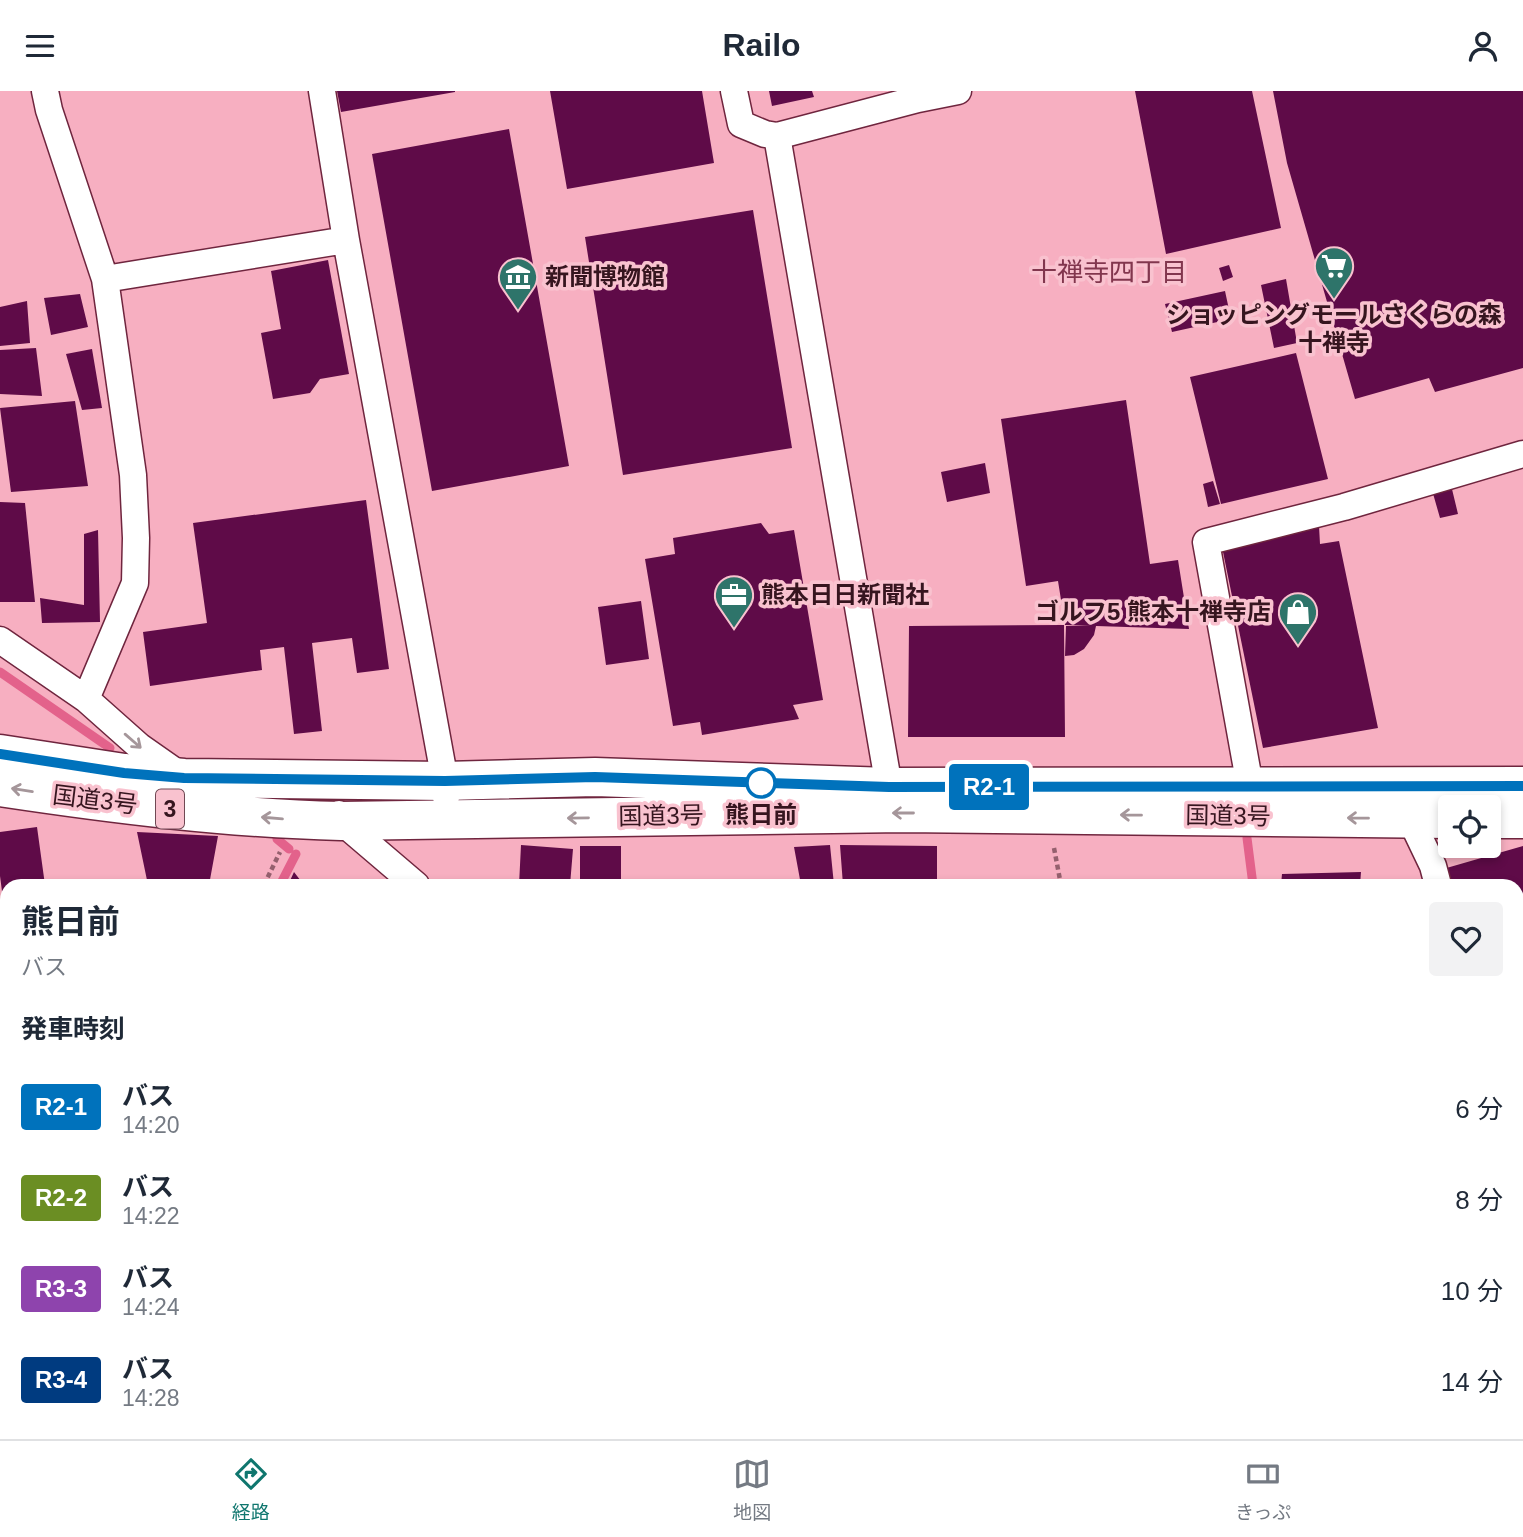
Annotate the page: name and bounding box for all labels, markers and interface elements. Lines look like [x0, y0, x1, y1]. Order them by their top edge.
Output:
icon: menu [21, 27, 59, 65]
text: Railo [722, 27, 801, 63]
icon: person [1464, 27, 1502, 65]
supermarket icon: ショッピングモールさくらの森 十禅寺 [1313, 245, 1355, 300]
museum icon: 新聞博物館 [497, 256, 539, 311]
district label: 十禅寺四丁目 [1031, 257, 1187, 287]
place label: 新聞博物館 [545, 263, 665, 290]
place label: ショッピングモールさくらの森 十禅寺 [1166, 301, 1502, 356]
office icon: 熊本日日新聞社 [713, 574, 755, 629]
place label: 熊本日日新聞社 [761, 581, 929, 608]
shop icon: ゴルフ5 熊本十禅寺店 [1277, 591, 1319, 646]
place label: ゴルフ5 熊本十禅寺店 [1035, 598, 1271, 625]
one-way arrow [124, 733, 142, 749]
line badge: R2-1 [940, 764, 1038, 810]
marker: 熊日前 [746, 768, 776, 798]
text: R2-1 [963, 773, 1015, 800]
street label: 国道3号 [51, 781, 139, 818]
one-way arrow [11, 783, 34, 796]
road number: 3 [156, 789, 184, 829]
map controls [1438, 795, 1501, 858]
button: locate [1438, 795, 1501, 858]
street label: 国道3号 [618, 801, 704, 830]
place label: 熊日前 [725, 801, 797, 828]
street label: 国道3号 [1185, 801, 1271, 830]
one-way arrow [892, 806, 915, 820]
one-way arrow [1119, 808, 1142, 822]
one-way arrow [262, 811, 284, 824]
one-way arrow [566, 811, 589, 824]
one-way arrow [1347, 811, 1370, 824]
button: heart [1429, 902, 1503, 976]
text: 熊日前 [21, 903, 120, 940]
text: バス [21, 954, 67, 980]
text: 発車時刻 [21, 1014, 125, 1044]
text: バス [122, 1081, 174, 1111]
text: R2-1 [35, 1093, 87, 1120]
text: 6 分 [1455, 1094, 1503, 1124]
text: 14:20 [122, 1112, 180, 1138]
text: バス [122, 1172, 174, 1202]
text: R2-2 [35, 1184, 87, 1211]
text: 8 分 [1455, 1185, 1503, 1215]
text: 14:22 [122, 1203, 180, 1229]
text: バス [122, 1263, 174, 1293]
text: R3-3 [35, 1275, 87, 1302]
text: 10 分 [1441, 1276, 1503, 1306]
text: 14:24 [122, 1294, 180, 1320]
text: バス [122, 1354, 174, 1384]
text: R3-4 [35, 1366, 87, 1393]
text: 14 分 [1441, 1367, 1503, 1397]
text: 14:28 [122, 1385, 180, 1411]
tab: 経路 [232, 1455, 270, 1524]
tab: 地図 [733, 1455, 771, 1524]
tab: きっぷ [1235, 1455, 1291, 1524]

